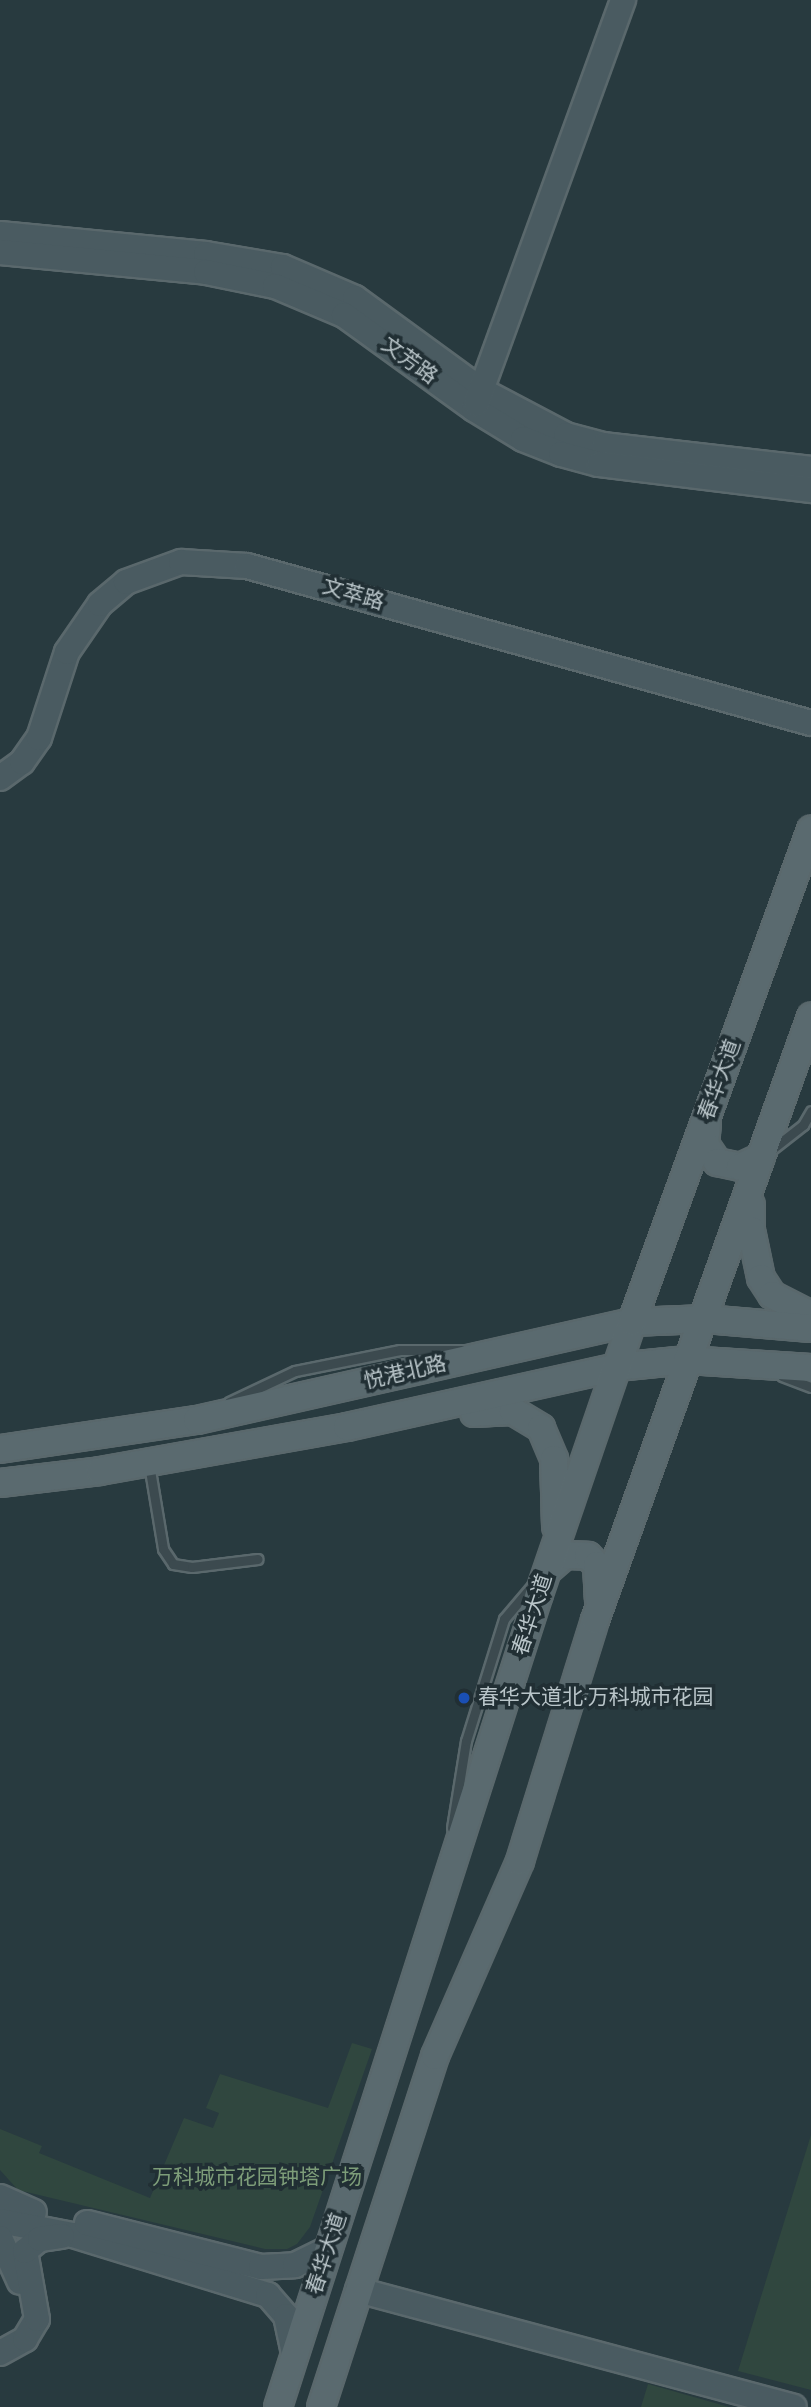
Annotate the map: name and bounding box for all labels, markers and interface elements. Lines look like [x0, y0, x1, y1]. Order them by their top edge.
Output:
street label: 文芳路 [376, 332, 442, 390]
street label: 文萃路 [319, 574, 387, 616]
street label: 春华大道 [694, 1036, 746, 1124]
street label: 悦港北路 [361, 1351, 449, 1395]
street label: 春华大道 [508, 1571, 558, 1659]
place label: 春华大道北·万科城市花园 [478, 1685, 714, 1711]
marker: 春华大道北·万科城市花园 [456, 1690, 472, 1706]
park label: 万科城市花园钟塔广场 [152, 2165, 362, 2191]
street label: 春华大道 [302, 2210, 352, 2298]

